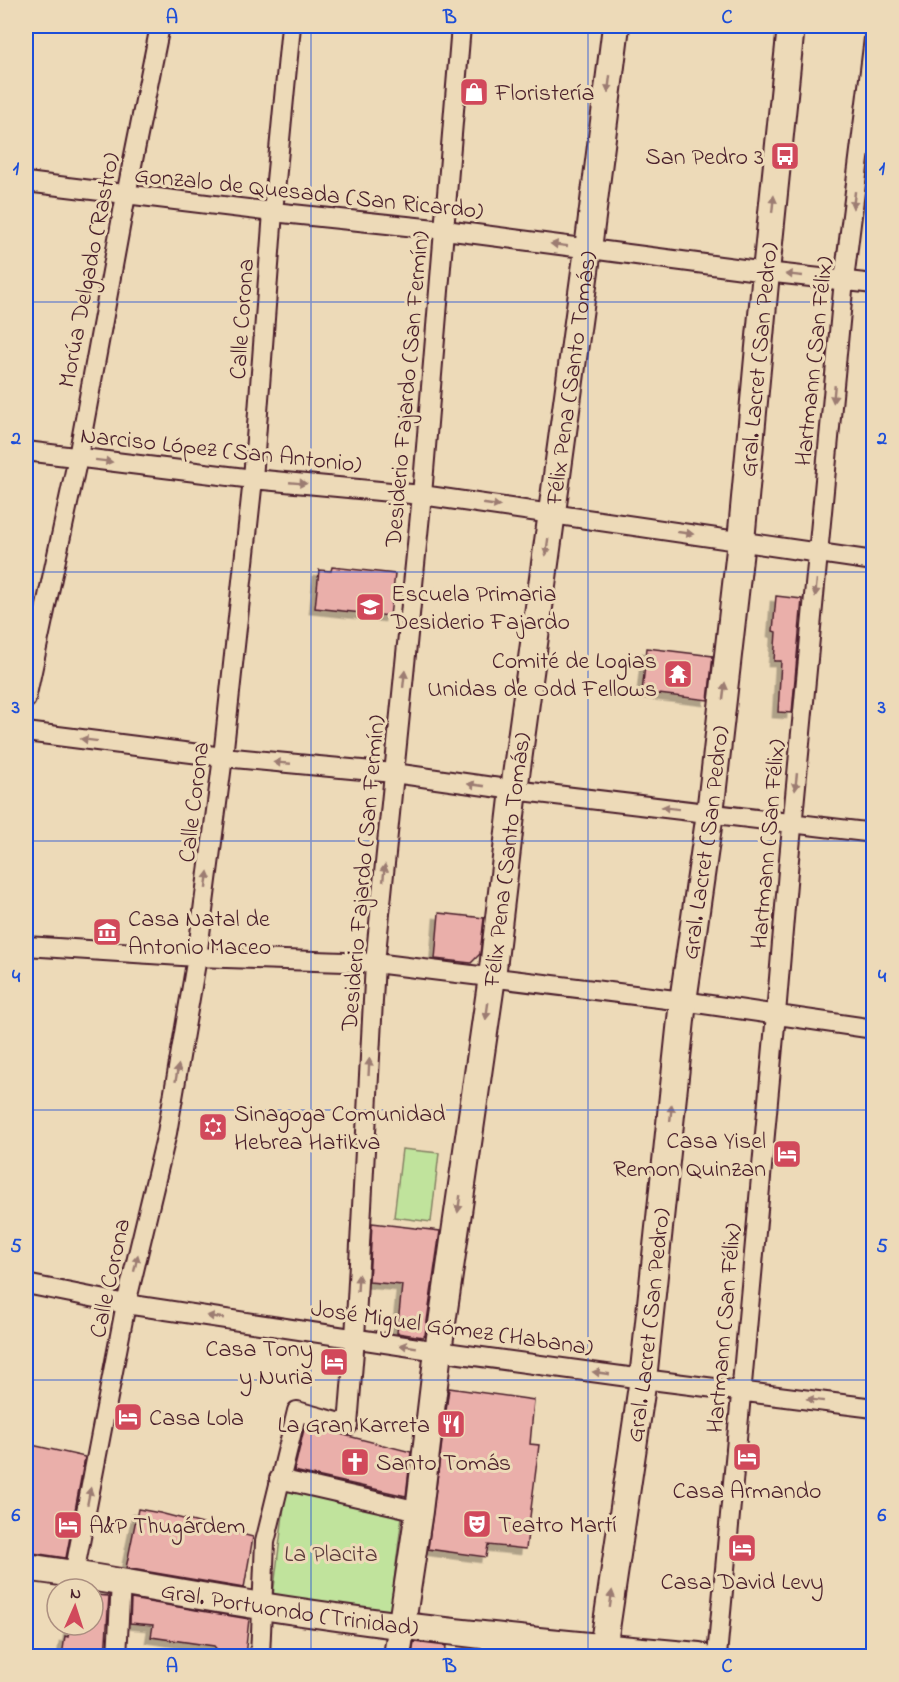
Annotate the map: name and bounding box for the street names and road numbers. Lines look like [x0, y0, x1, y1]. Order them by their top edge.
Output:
street label: Morúa Delgado (Rastro) [50, 150, 130, 391]
street label: Gonzalo de Quesada (San Ricardo) [133, 159, 485, 230]
street label: Desiderio Fajardo (San Fermín) [377, 230, 440, 550]
street label: Gral. Lacret (San Pedro) [732, 241, 789, 479]
street label: Félix Pena (Santo Tomás) [538, 249, 608, 508]
street label: Hartmann (San Félix) [787, 255, 844, 468]
street label: Calle Corona [222, 257, 265, 381]
street label: Narciso López (San Antonio) [78, 419, 363, 484]
street label: Desiderio Fajardo (San Fermín) [333, 714, 396, 1034]
street label: Gral. Lacret (San Pedro) [674, 724, 740, 962]
street label: Félix Pena (Santo Tomás) [476, 731, 542, 990]
street label: Hartmann (San Félix) [743, 738, 796, 950]
street label: Calle Corona [171, 740, 220, 865]
street label: Gral. Lacret (San Pedro) [619, 1207, 681, 1445]
street label: Calle Corona [82, 1216, 141, 1341]
street label: Hartmann (San Félix) [699, 1222, 752, 1434]
street label: José Miguel Gómez (Habana) [308, 1292, 595, 1367]
street label: Gral. Portuondo (Trinidad) [158, 1574, 420, 1647]

